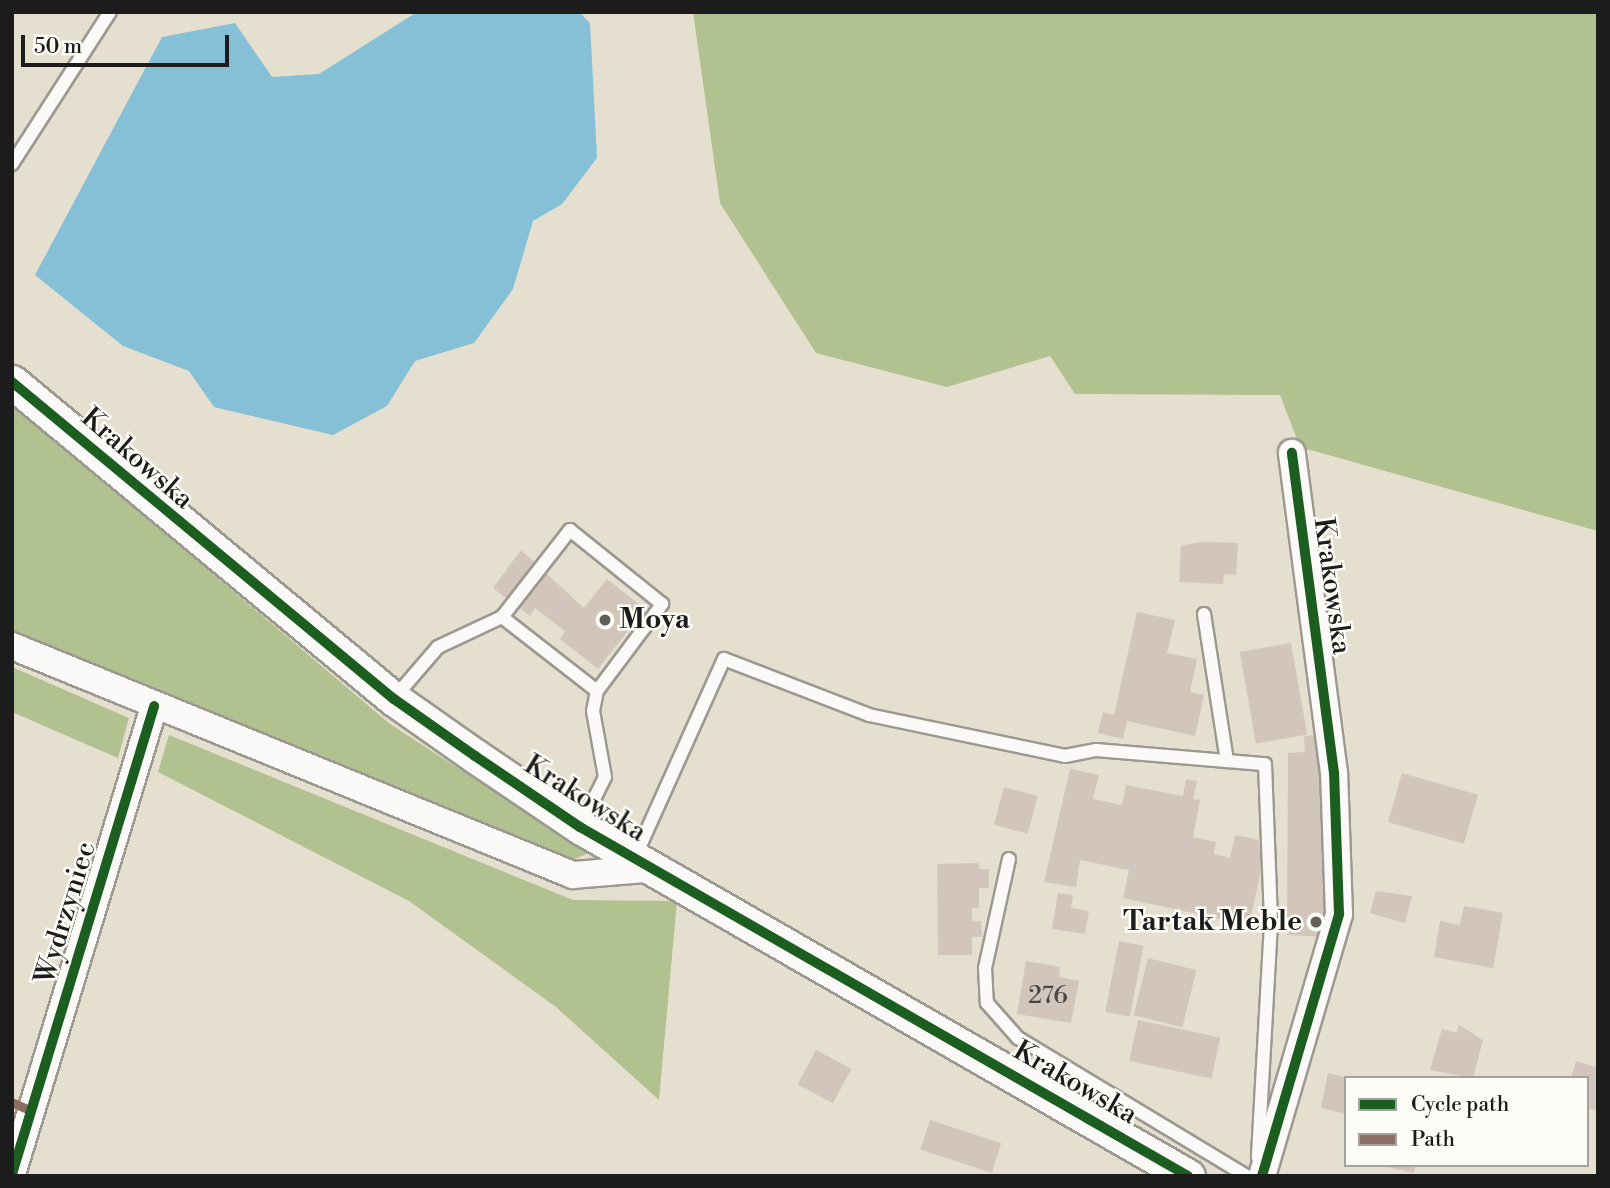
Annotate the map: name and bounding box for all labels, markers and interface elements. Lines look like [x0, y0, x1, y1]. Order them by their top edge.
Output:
scale bar [24, 21, 233, 65]
text: 50 m [34, 34, 82, 60]
street label: Krakowska [74, 401, 200, 517]
street label: Krakowska [1306, 515, 1358, 657]
place label: Moya [619, 603, 690, 637]
marker: Moya [597, 612, 613, 628]
street label: Krakowska [518, 748, 652, 850]
street label: Wydrzyniec [28, 838, 104, 988]
place label: Tartak Meble [1123, 905, 1302, 939]
marker: Tartak Meble [1308, 914, 1324, 930]
house number: 276 [1028, 983, 1068, 1011]
street label: Krakowska [1007, 1034, 1143, 1132]
legend [1344, 1076, 1589, 1167]
text: Cycle path [1411, 1092, 1509, 1118]
text: Path [1411, 1127, 1455, 1153]

